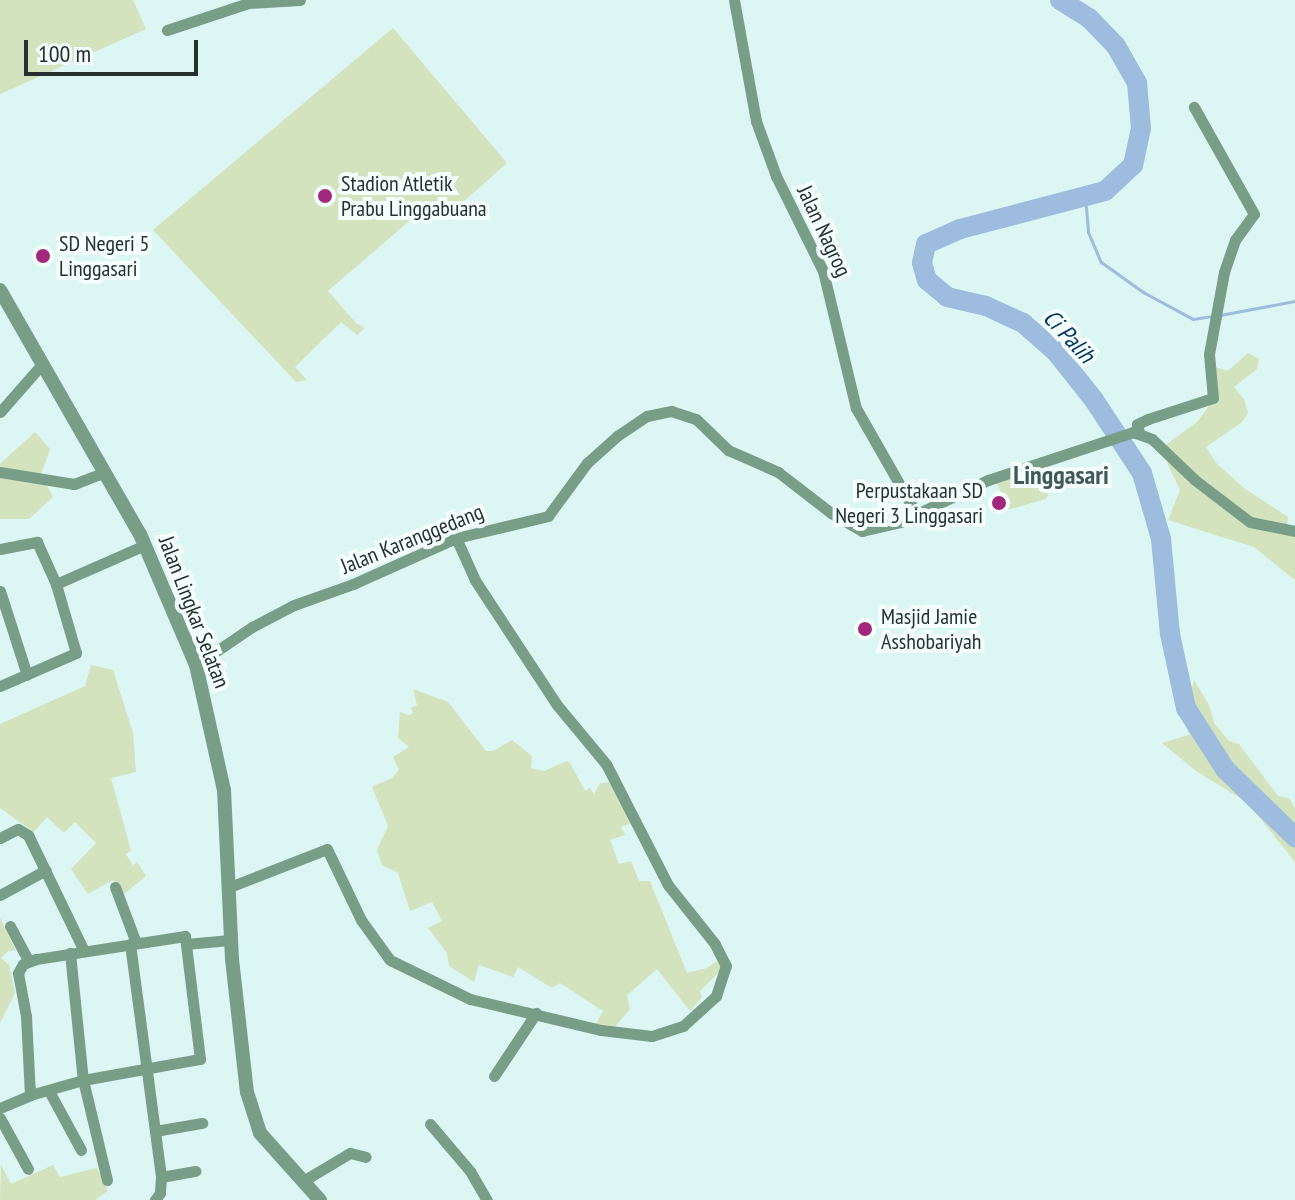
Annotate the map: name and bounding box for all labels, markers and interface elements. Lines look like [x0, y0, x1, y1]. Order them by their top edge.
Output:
scale bar [28, 24, 202, 74]
text: 100 m [38, 38, 91, 69]
place label: Stadion Atletik Prabu Linggabuana [341, 170, 487, 222]
street label: Jalan Nagrog [791, 181, 857, 281]
marker: Stadion Atletik Prabu Linggabuana [316, 187, 334, 205]
place label: SD Negeri 5 Linggasari [59, 230, 149, 282]
marker: SD Negeri 5 Linggasari [34, 247, 52, 265]
water label: Ci Palih [1037, 303, 1101, 369]
district label: Linggasari [1013, 459, 1109, 491]
place label: Perpustakaan SD Negeri 3 Linggasari [835, 477, 983, 528]
marker: Perpustakaan SD Negeri 3 Linggasari [990, 494, 1008, 512]
street label: Jalan Karanggedang [337, 498, 487, 580]
street label: Jalan Lingkar Selatan [153, 532, 235, 692]
place label: Masjid Jamie Asshobariyah [881, 603, 981, 654]
marker: Masjid Jamie Asshobariyah [856, 620, 874, 638]

